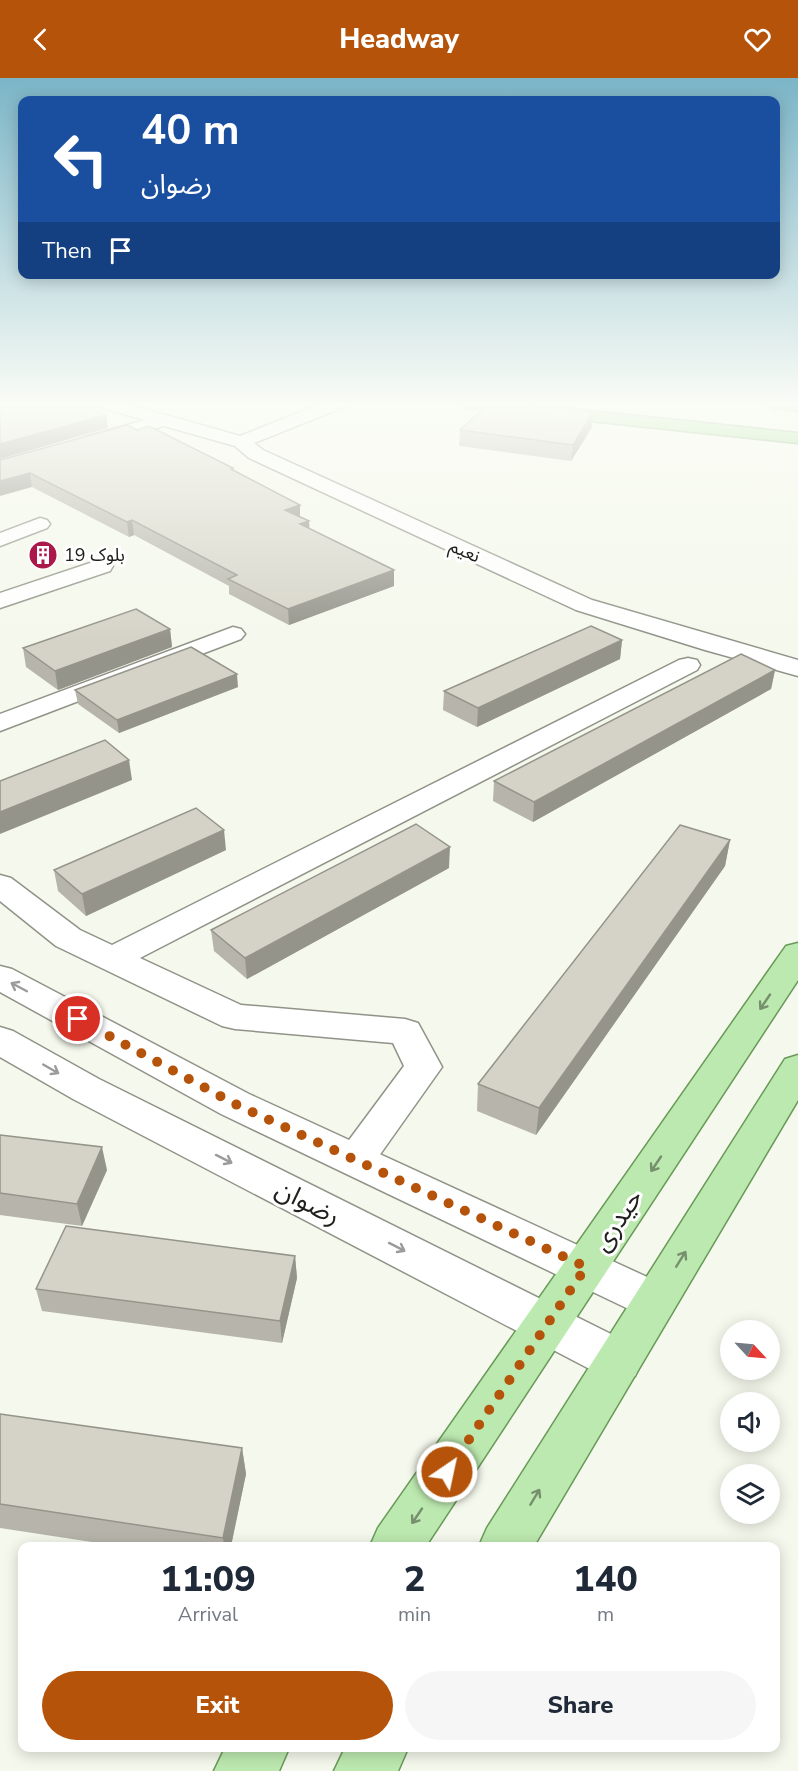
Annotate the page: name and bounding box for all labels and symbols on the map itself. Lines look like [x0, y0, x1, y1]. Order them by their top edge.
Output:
street label: نعیم [446, 534, 484, 569]
building icon: بلوک 19 [27, 539, 59, 571]
place label: بلوک 19 [64, 543, 125, 567]
one-way arrow [11, 981, 28, 993]
pin [52, 993, 103, 1044]
one-way arrow [759, 994, 771, 1010]
one-way arrow [42, 1063, 59, 1075]
one-way arrow [214, 1154, 232, 1165]
one-way arrow [650, 1155, 662, 1171]
street label: رضوان [269, 1171, 346, 1234]
street label: حیدری [584, 1182, 651, 1258]
one-way arrow [388, 1242, 406, 1253]
one-way arrow [676, 1251, 688, 1268]
north arrow [720, 1320, 780, 1380]
position arrow [415, 1440, 479, 1504]
one-way arrow [530, 1489, 542, 1506]
one-way arrow [411, 1508, 423, 1524]

